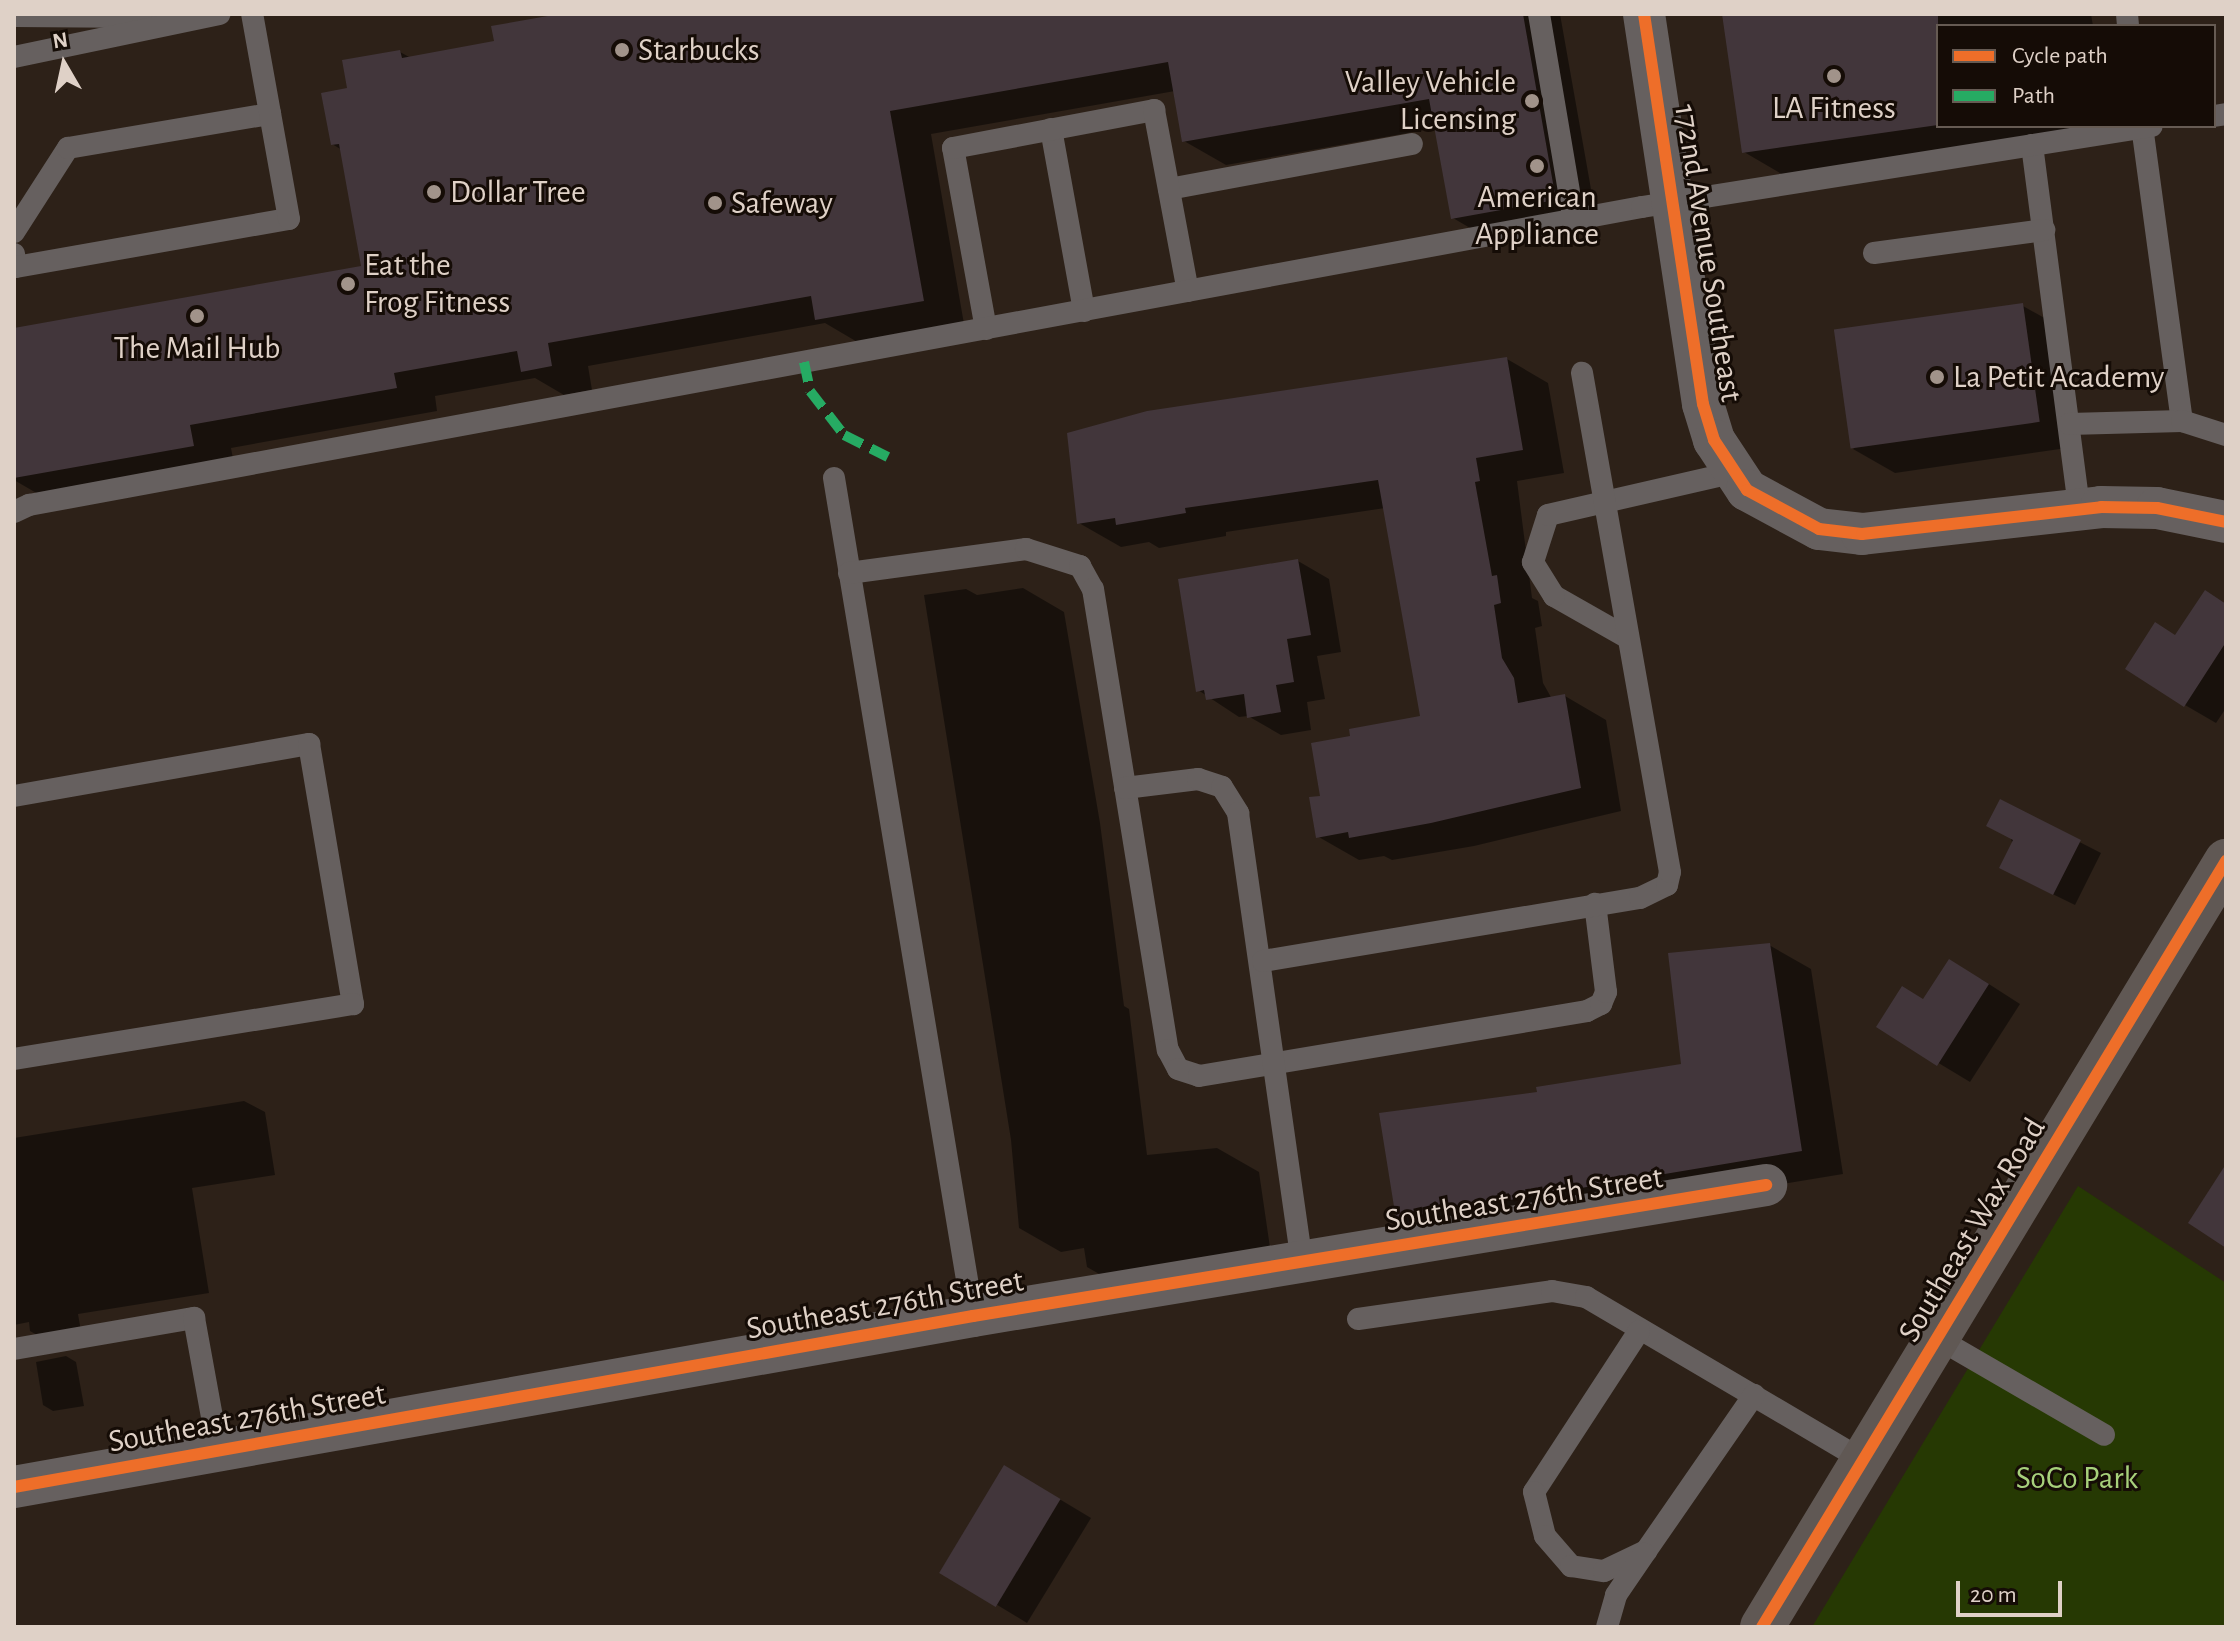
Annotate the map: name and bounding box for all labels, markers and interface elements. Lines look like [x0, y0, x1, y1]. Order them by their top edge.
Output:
north arrow [24, 24, 104, 104]
legend [1936, 24, 2216, 128]
text: N [51, 28, 70, 52]
place label: Starbucks [638, 31, 760, 69]
marker: Starbucks [613, 41, 631, 59]
text: Cycle path [2012, 44, 2108, 68]
place label: Valley Vehicle Licensing [1345, 64, 1516, 139]
marker: LA Fitness [1825, 67, 1843, 85]
text: Path [2012, 84, 2055, 108]
place label: LA Fitness [1772, 89, 1896, 127]
marker: Valley Vehicle Licensing [1523, 92, 1541, 110]
street label: 172nd Avenue Southeast [1666, 101, 1750, 405]
marker: American Appliance [1528, 157, 1546, 175]
place label: Dollar Tree [450, 173, 586, 211]
place label: American Appliance [1475, 179, 1599, 254]
marker: Dollar Tree [425, 183, 443, 201]
place label: Safeway [731, 184, 833, 222]
marker: Safeway [706, 194, 724, 212]
place label: Eat the Frog Fitness [364, 247, 510, 322]
marker: Eat the Frog Fitness [339, 275, 357, 293]
marker: The Mail Hub [188, 307, 206, 325]
place label: The Mail Hub [113, 329, 281, 367]
place label: La Petit Academy [1953, 358, 2165, 396]
marker: La Petit Academy [1928, 368, 1946, 386]
street label: Southeast Wax Road [1890, 1111, 2054, 1349]
street label: Southeast 276th Street [1382, 1158, 1666, 1240]
street label: Southeast 276th Street [743, 1262, 1027, 1348]
street label: Southeast 276th Street [105, 1375, 389, 1461]
park label: SoCo Park [2016, 1459, 2138, 1497]
scale bar [1960, 1565, 2066, 1615]
text: 20 m [1970, 1583, 2017, 1607]

